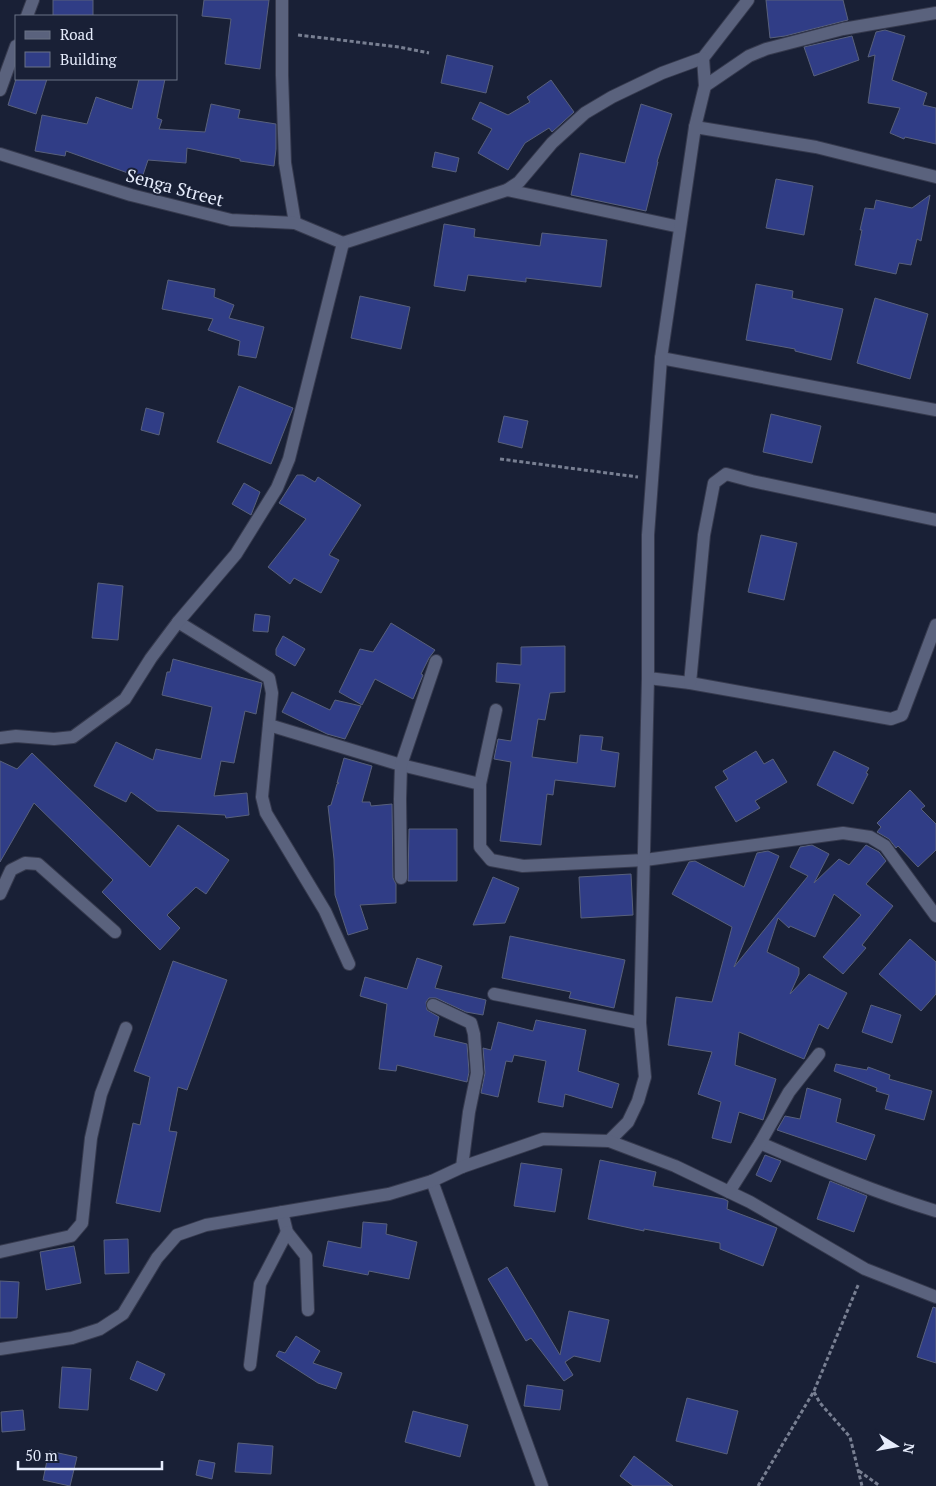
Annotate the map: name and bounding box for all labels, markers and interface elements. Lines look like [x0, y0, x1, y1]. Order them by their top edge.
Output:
legend [15, 15, 178, 80]
text: Road [60, 24, 93, 44]
text: Building [60, 49, 118, 69]
street label: Senga Street [123, 162, 227, 212]
north arrow [871, 1421, 921, 1471]
scale bar [18, 1438, 161, 1470]
text: N [899, 1442, 920, 1456]
text: 50 m [25, 1445, 58, 1465]

